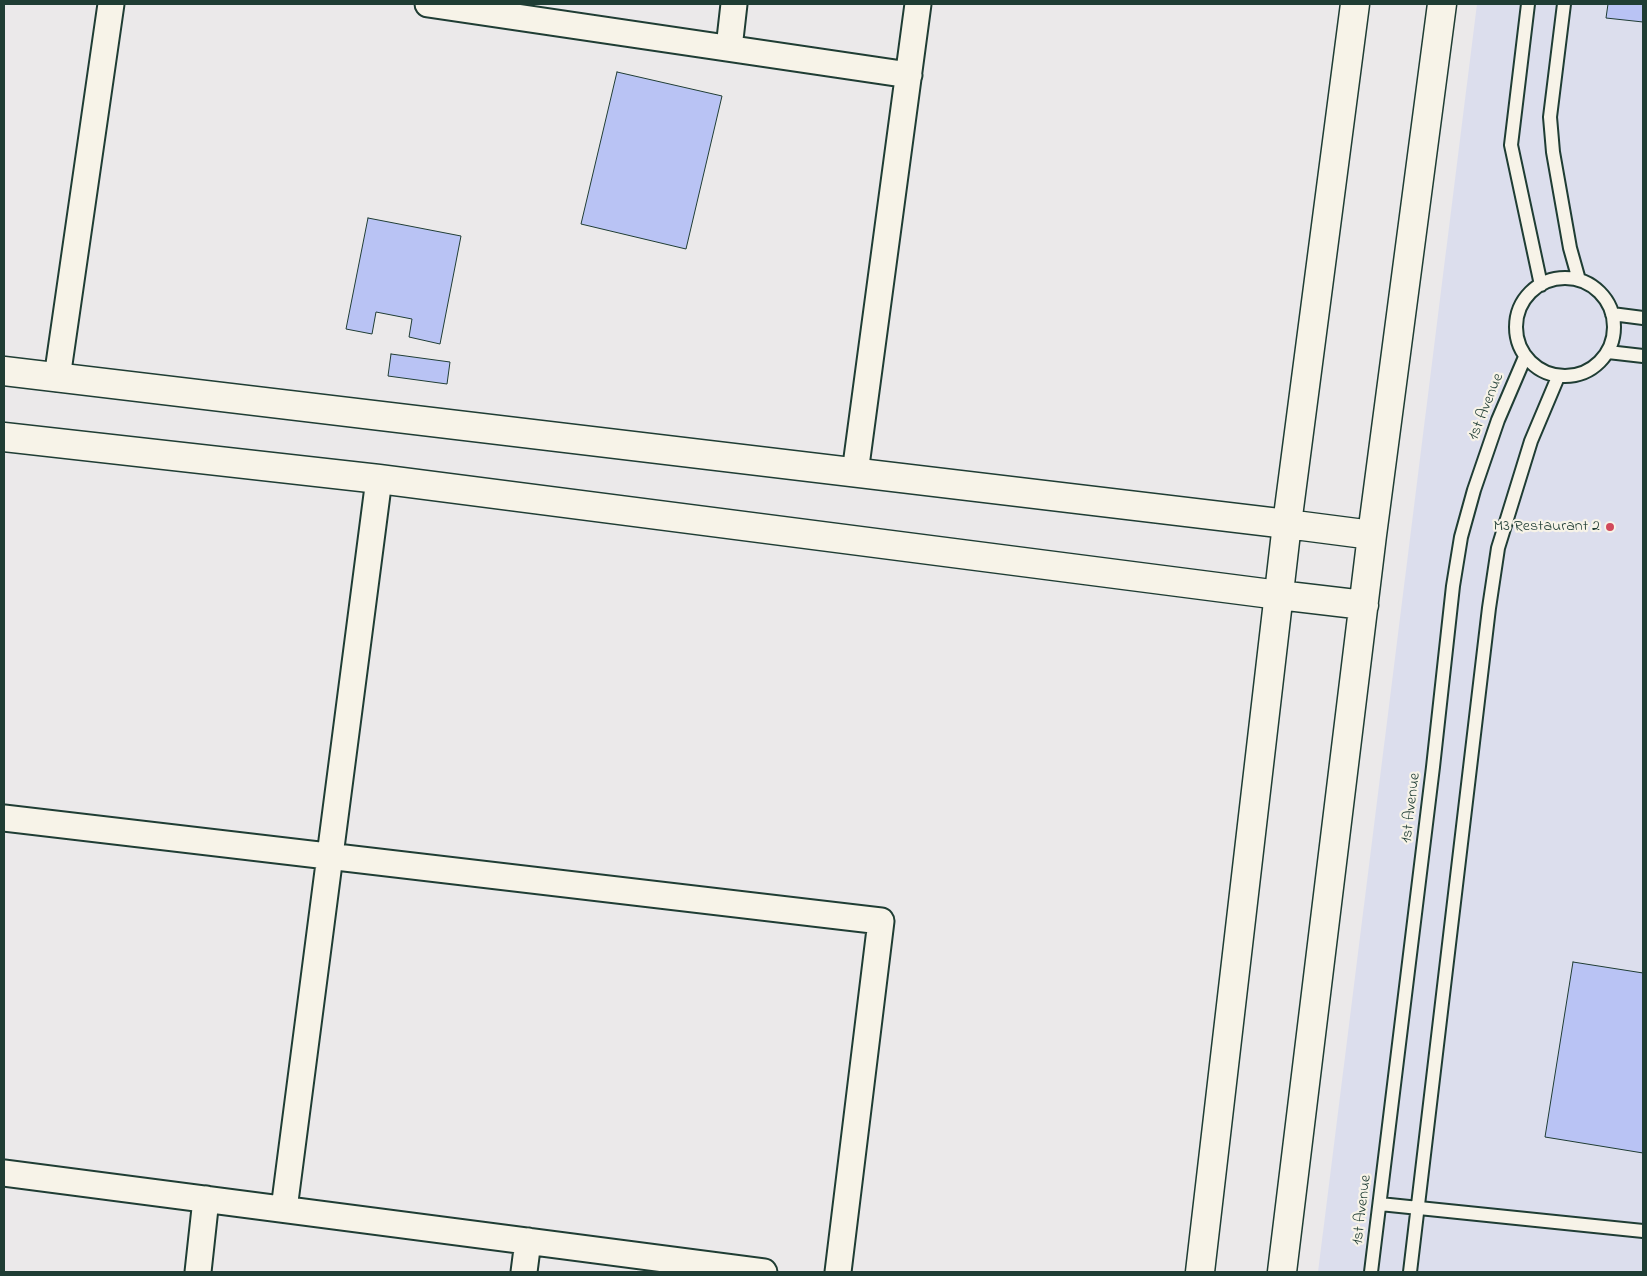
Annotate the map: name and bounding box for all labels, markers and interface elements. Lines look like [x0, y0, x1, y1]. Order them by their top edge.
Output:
street label: 1st Avenue [1465, 371, 1509, 443]
place label: M3 Restaurant 2 [1494, 517, 1600, 537]
marker: M3 Restaurant 2 [1604, 521, 1616, 533]
street label: 1st Avenue [1398, 772, 1426, 844]
street label: 1st Avenue [1349, 1174, 1377, 1246]

